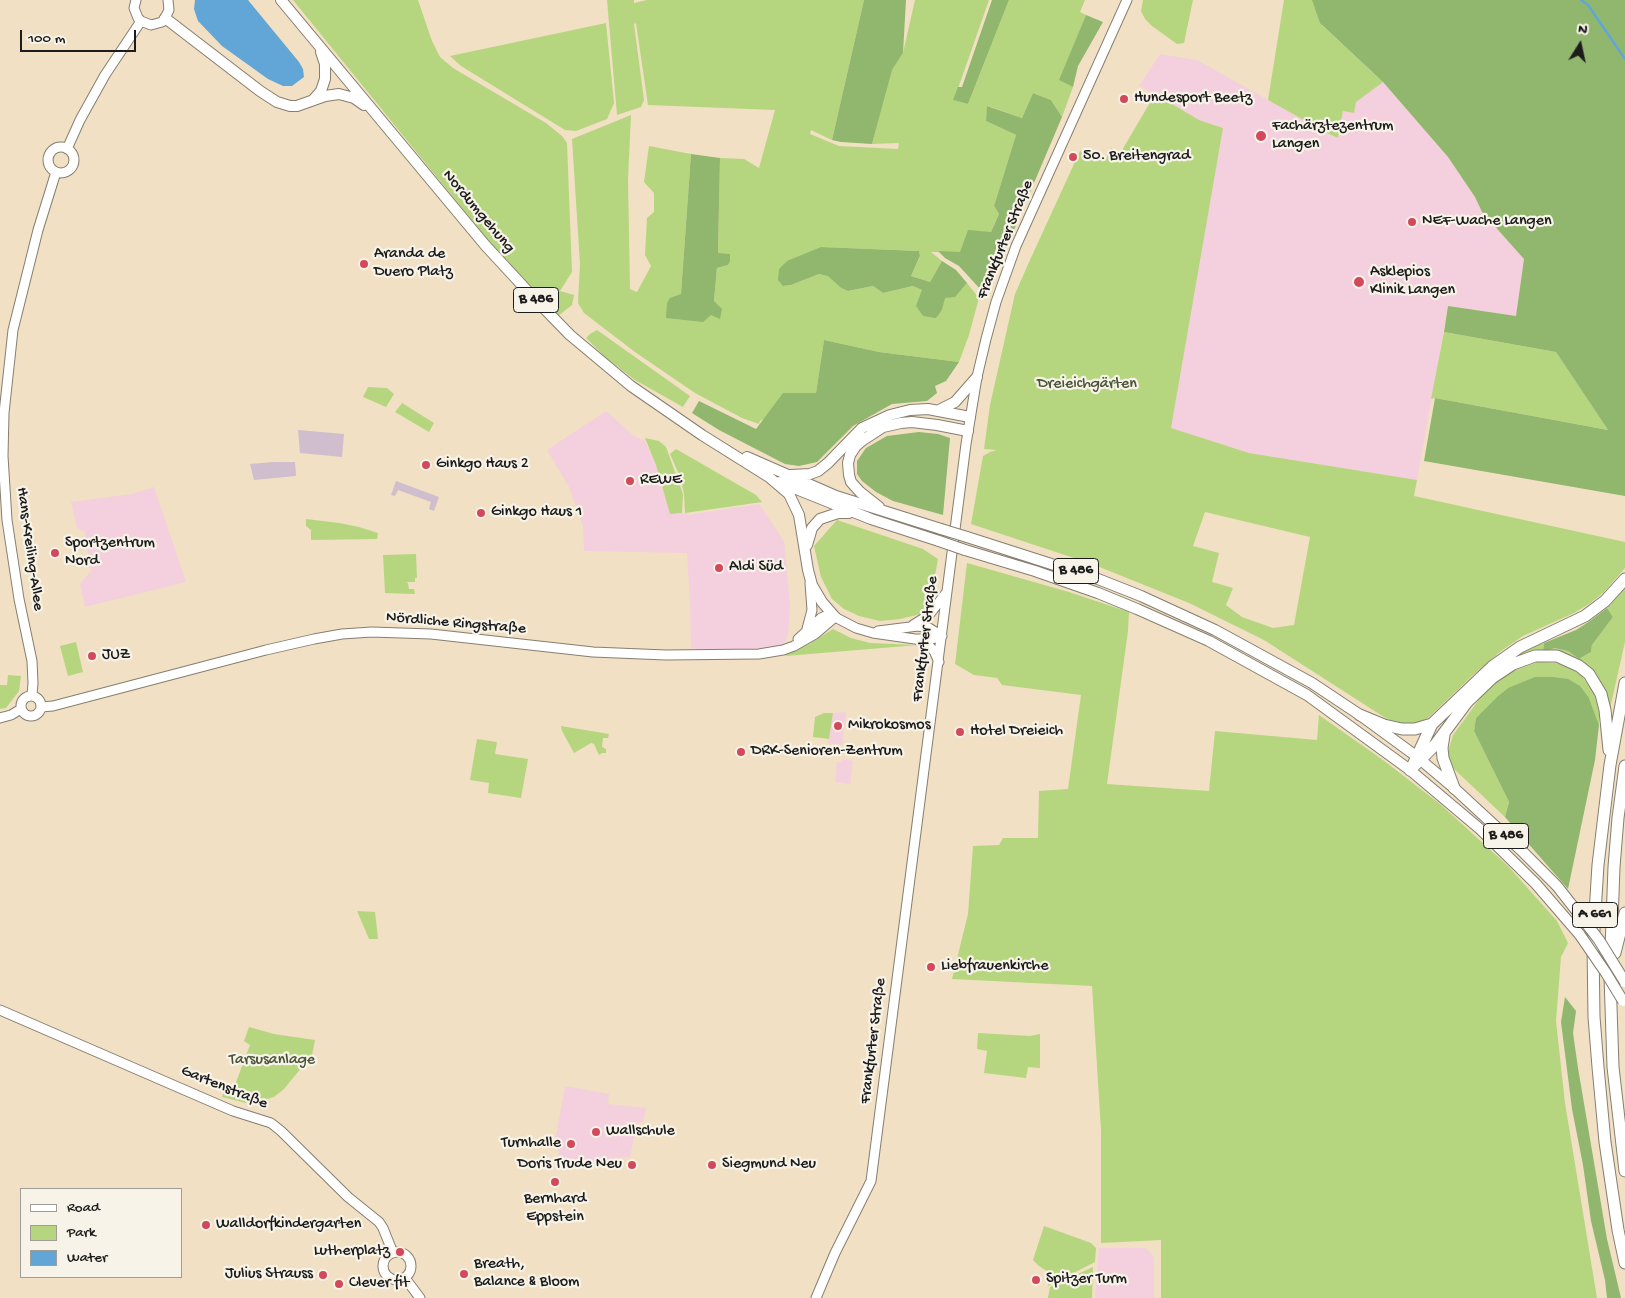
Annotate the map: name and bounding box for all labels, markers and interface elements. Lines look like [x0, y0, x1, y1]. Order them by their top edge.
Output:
scale bar [22, 20, 139, 52]
north arrow [1555, 20, 1605, 70]
text: N [1577, 21, 1589, 39]
text: 100 m [28, 30, 65, 48]
place label: Hundesport Beetz [1134, 89, 1252, 109]
marker: Hundesport Beetz [1118, 93, 1130, 105]
place label: Fachärztezentrum Langen [1272, 117, 1393, 155]
marker: Fachärztezentrum Langen [1254, 129, 1268, 143]
place label: 50. Breitengrad [1083, 147, 1190, 167]
marker: 50. Breitengrad [1067, 151, 1079, 163]
street label: Nordumgehung [438, 166, 518, 258]
street label: Frankfurter Straße [973, 178, 1039, 302]
place label: NEF-Wache Langen [1422, 212, 1551, 232]
marker: NEF-Wache Langen [1406, 216, 1418, 228]
place label: Aranda de Duero Platz [374, 245, 453, 283]
marker: Aranda de Duero Platz [358, 258, 370, 270]
place label: Asklepios Klinik Langen [1370, 263, 1455, 301]
marker: Asklepios Klinik Langen [1352, 275, 1366, 289]
road number: B 486 [514, 288, 558, 312]
park label: Dreieichgärten [1037, 375, 1137, 395]
place label: Ginkgo Haus 2 [436, 455, 529, 475]
marker: Ginkgo Haus 2 [420, 459, 432, 471]
place label: REWE [640, 471, 682, 491]
marker: REWE [624, 475, 636, 487]
street label: Hans-Kreiling-Allee [11, 486, 47, 612]
place label: Ginkgo Haus 1 [491, 503, 582, 523]
marker: Ginkgo Haus 1 [475, 507, 487, 519]
place label: Sportzentrum Nord [65, 534, 155, 572]
marker: Sportzentrum Nord [49, 547, 61, 559]
place label: Aldi Süd [729, 558, 783, 578]
road number: B 486 [1054, 558, 1098, 584]
marker: Aldi Süd [713, 562, 725, 574]
street label: Frankfurter Straße [909, 575, 943, 703]
street label: Nördliche Ringstraße [385, 608, 527, 640]
place label: JUZ [102, 646, 130, 666]
marker: JUZ [86, 650, 98, 662]
place label: Mikrokosmos [848, 716, 931, 736]
marker: Mikrokosmos [832, 720, 844, 732]
place label: Hotel Dreieich [970, 722, 1063, 742]
marker: Hotel Dreieich [954, 726, 966, 738]
place label: DRK-Senioren-Zentrum [751, 742, 903, 762]
marker: DRK-Senioren-Zentrum [735, 746, 747, 758]
road number: B 486 [1484, 824, 1528, 848]
road number: A 661 [1572, 902, 1618, 928]
place label: Liebfrauenkirche [941, 957, 1048, 977]
marker: Liebfrauenkirche [925, 961, 937, 973]
street label: Frankfurter Straße [857, 977, 891, 1105]
park label: Tarsusanlage [229, 1051, 315, 1071]
street label: Gartenstraße [178, 1062, 270, 1114]
place label: Wallschule [606, 1122, 675, 1142]
marker: Wallschule [590, 1126, 602, 1138]
place label: Turnhalle [501, 1134, 561, 1154]
marker: Turnhalle [565, 1138, 577, 1150]
place label: Doris Trude Neu [517, 1155, 622, 1175]
place label: Siegmund Neu [722, 1155, 816, 1175]
marker: Doris Trude Neu [626, 1159, 638, 1171]
marker: Siegmund Neu [706, 1159, 718, 1171]
marker: Bernhard Eppstein [549, 1176, 561, 1188]
legend [20, 1188, 182, 1278]
place label: Bernhard Eppstein [524, 1190, 586, 1228]
text: Road [67, 1199, 100, 1217]
place label: Walldorfkindergarten [216, 1215, 361, 1235]
marker: Walldorfkindergarten [200, 1219, 212, 1231]
text: Park [67, 1224, 96, 1242]
place label: Lutherplatz [314, 1242, 390, 1262]
marker: Lutherplatz [394, 1246, 406, 1258]
text: Water [67, 1249, 107, 1267]
place label: Breath, Balance & Bloom [474, 1255, 579, 1293]
place label: Julius Strauss [225, 1265, 313, 1285]
marker: Breath, Balance & Bloom [458, 1268, 470, 1280]
marker: Julius Strauss [317, 1269, 329, 1281]
place label: Spitzer Turm [1046, 1270, 1127, 1290]
place label: Clever fit [349, 1274, 409, 1294]
marker: Spitzer Turm [1030, 1274, 1042, 1286]
marker: Clever fit [333, 1278, 345, 1290]

